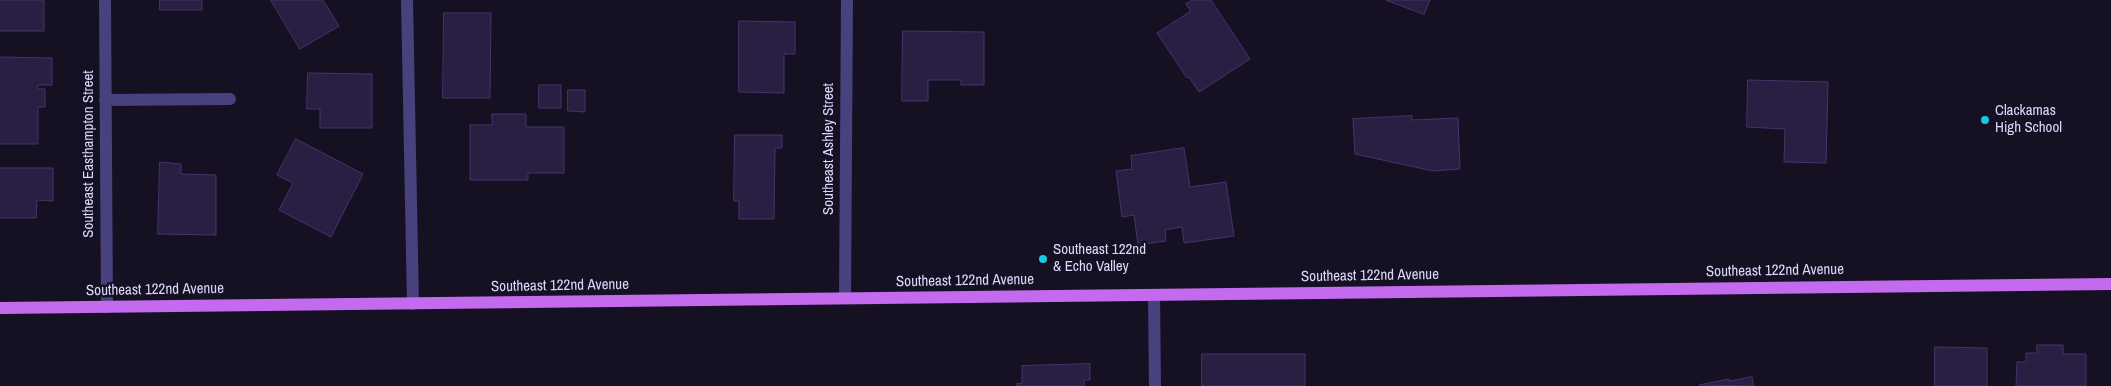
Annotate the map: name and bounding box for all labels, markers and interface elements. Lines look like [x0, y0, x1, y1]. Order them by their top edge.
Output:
street label: Southeast Easthampton Street [80, 70, 98, 238]
street label: Southeast Ashley Street [820, 83, 838, 215]
place label: Clackamas High School [1995, 102, 2062, 137]
marker: Clackamas High School [1979, 114, 1991, 126]
place label: Southeast 122nd & Echo Valley [1053, 241, 1146, 276]
marker: Southeast 122nd & Echo Valley [1037, 253, 1049, 265]
street label: Southeast 122nd Avenue [1706, 261, 1844, 281]
street label: Southeast 122nd Avenue [1301, 266, 1439, 286]
street label: Southeast 122nd Avenue [896, 271, 1034, 291]
street label: Southeast 122nd Avenue [491, 276, 629, 296]
street label: Southeast 122nd Avenue [86, 280, 224, 300]

